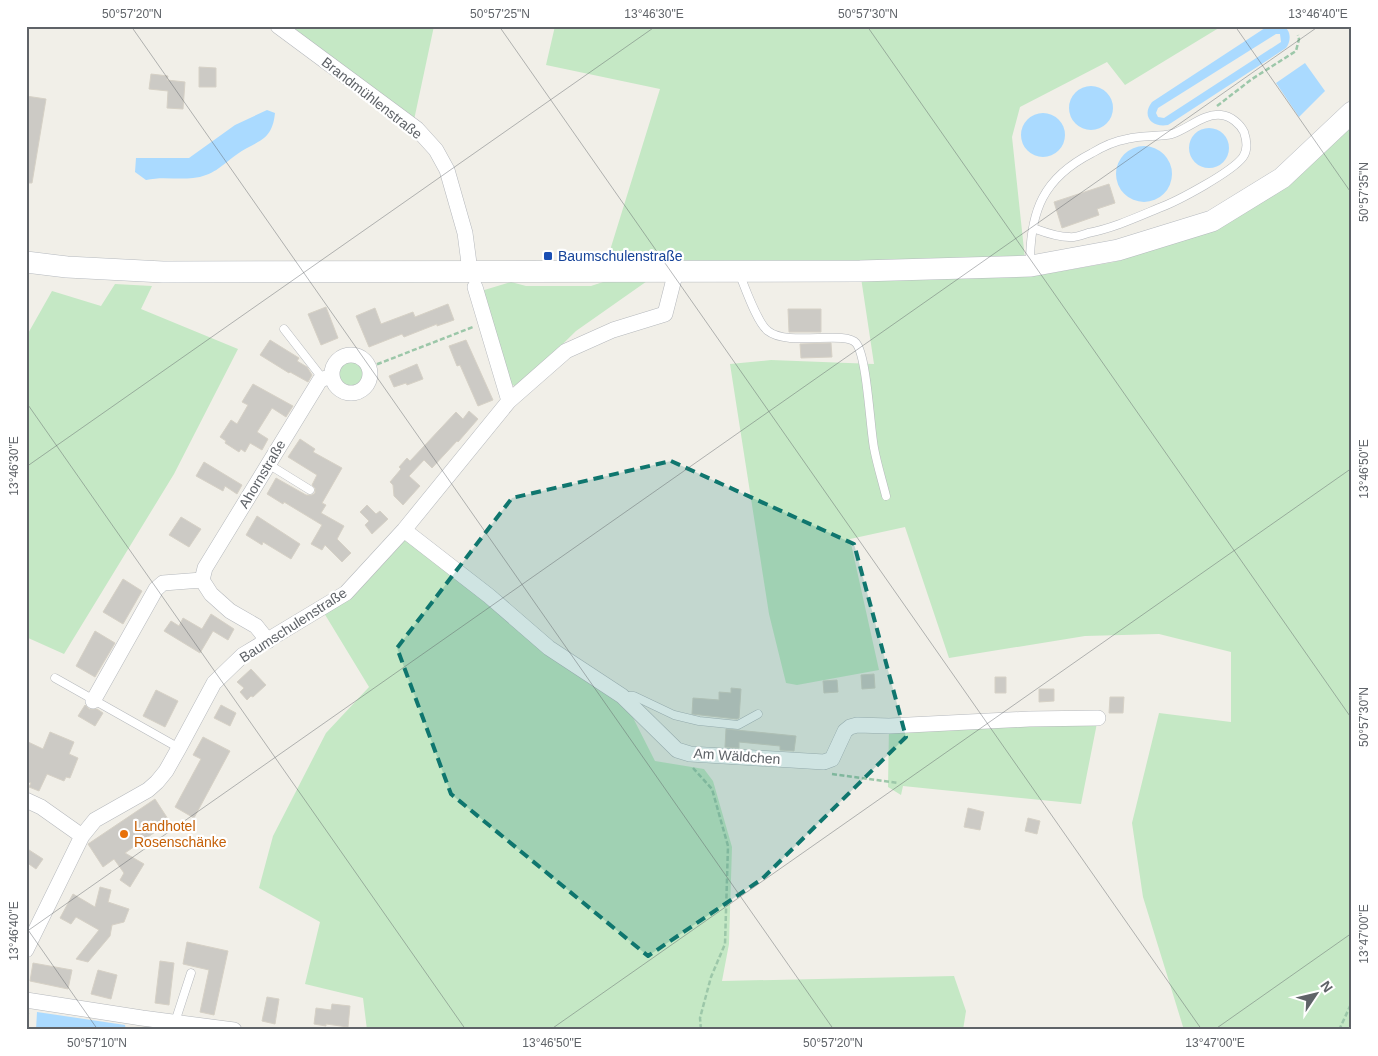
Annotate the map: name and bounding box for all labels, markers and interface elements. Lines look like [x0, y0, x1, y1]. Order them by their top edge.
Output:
text: 50°57'20"N [102, 7, 162, 21]
text: 50°57'25"N [470, 7, 530, 21]
text: 13°46'30"E [624, 7, 684, 21]
text: 50°57'30"N [838, 7, 898, 21]
text: 13°46'40"E [1288, 7, 1348, 21]
street label: Brandmühlenstraße [319, 54, 426, 142]
text: 50°57'35"N [1357, 162, 1371, 222]
place label: Baumschulenstraße [558, 248, 683, 264]
marker: Baumschulenstraße [542, 250, 554, 262]
text: 13°46'30"E [7, 436, 21, 496]
street label: Ahornstraße [235, 437, 289, 511]
text: 13°46'50"E [1357, 439, 1371, 499]
street label: Baumschulenstraße [236, 584, 350, 666]
text: 50°57'30"N [1357, 687, 1371, 747]
street label: Am Wäldchen [693, 745, 781, 767]
place label: Landhotel Rosenschänke [134, 818, 227, 850]
marker: Landhotel Rosenschänke [118, 828, 130, 840]
text: 13°46'40"E [7, 901, 21, 961]
text: 13°47'00"E [1357, 904, 1371, 964]
north arrow [1290, 968, 1340, 1018]
text: N [1317, 978, 1336, 995]
text: 50°57'10"N [67, 1036, 127, 1050]
text: 13°46'50"E [522, 1036, 582, 1050]
text: 50°57'20"N [803, 1036, 863, 1050]
text: 13°47'00"E [1185, 1036, 1245, 1050]

